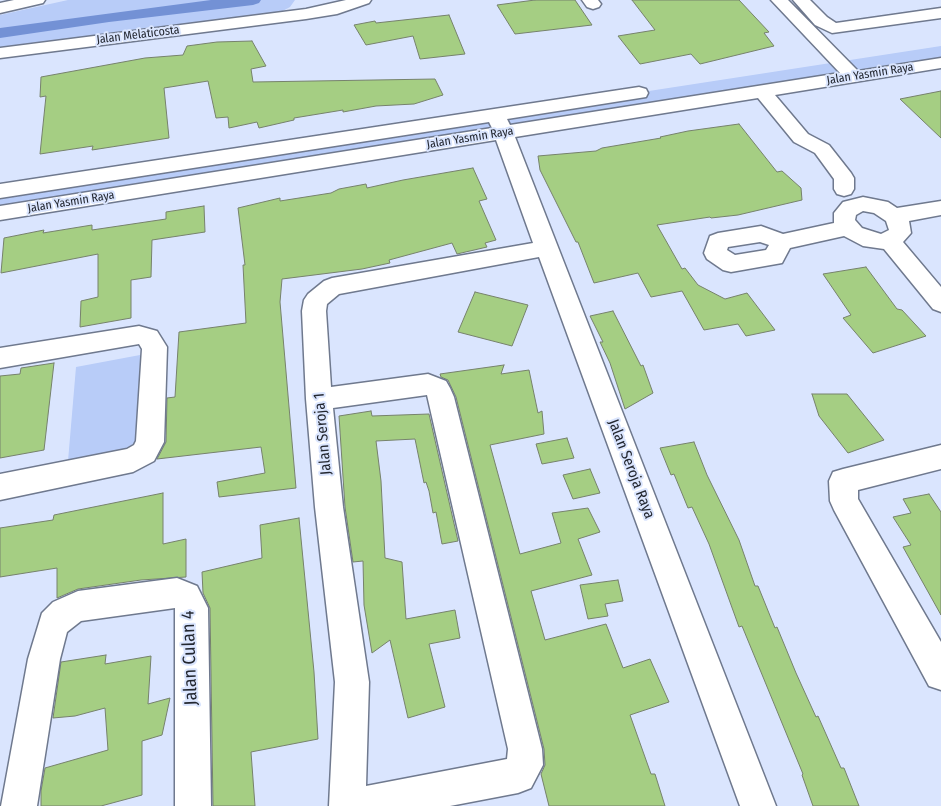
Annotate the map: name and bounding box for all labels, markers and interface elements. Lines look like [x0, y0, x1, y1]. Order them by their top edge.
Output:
street label: Jalan Melaticosta [96, 23, 180, 47]
street label: Jalan Yasmin Raya [826, 60, 914, 88]
street label: Jalan Yasmin Raya [426, 124, 514, 152]
street label: Jalan Yasmin Raya [27, 188, 115, 216]
street label: Jalan Seroja 1 [310, 392, 336, 476]
street label: Jalan Seroja Raya [604, 417, 658, 521]
street label: Jalan Culan 4 [178, 610, 202, 706]

